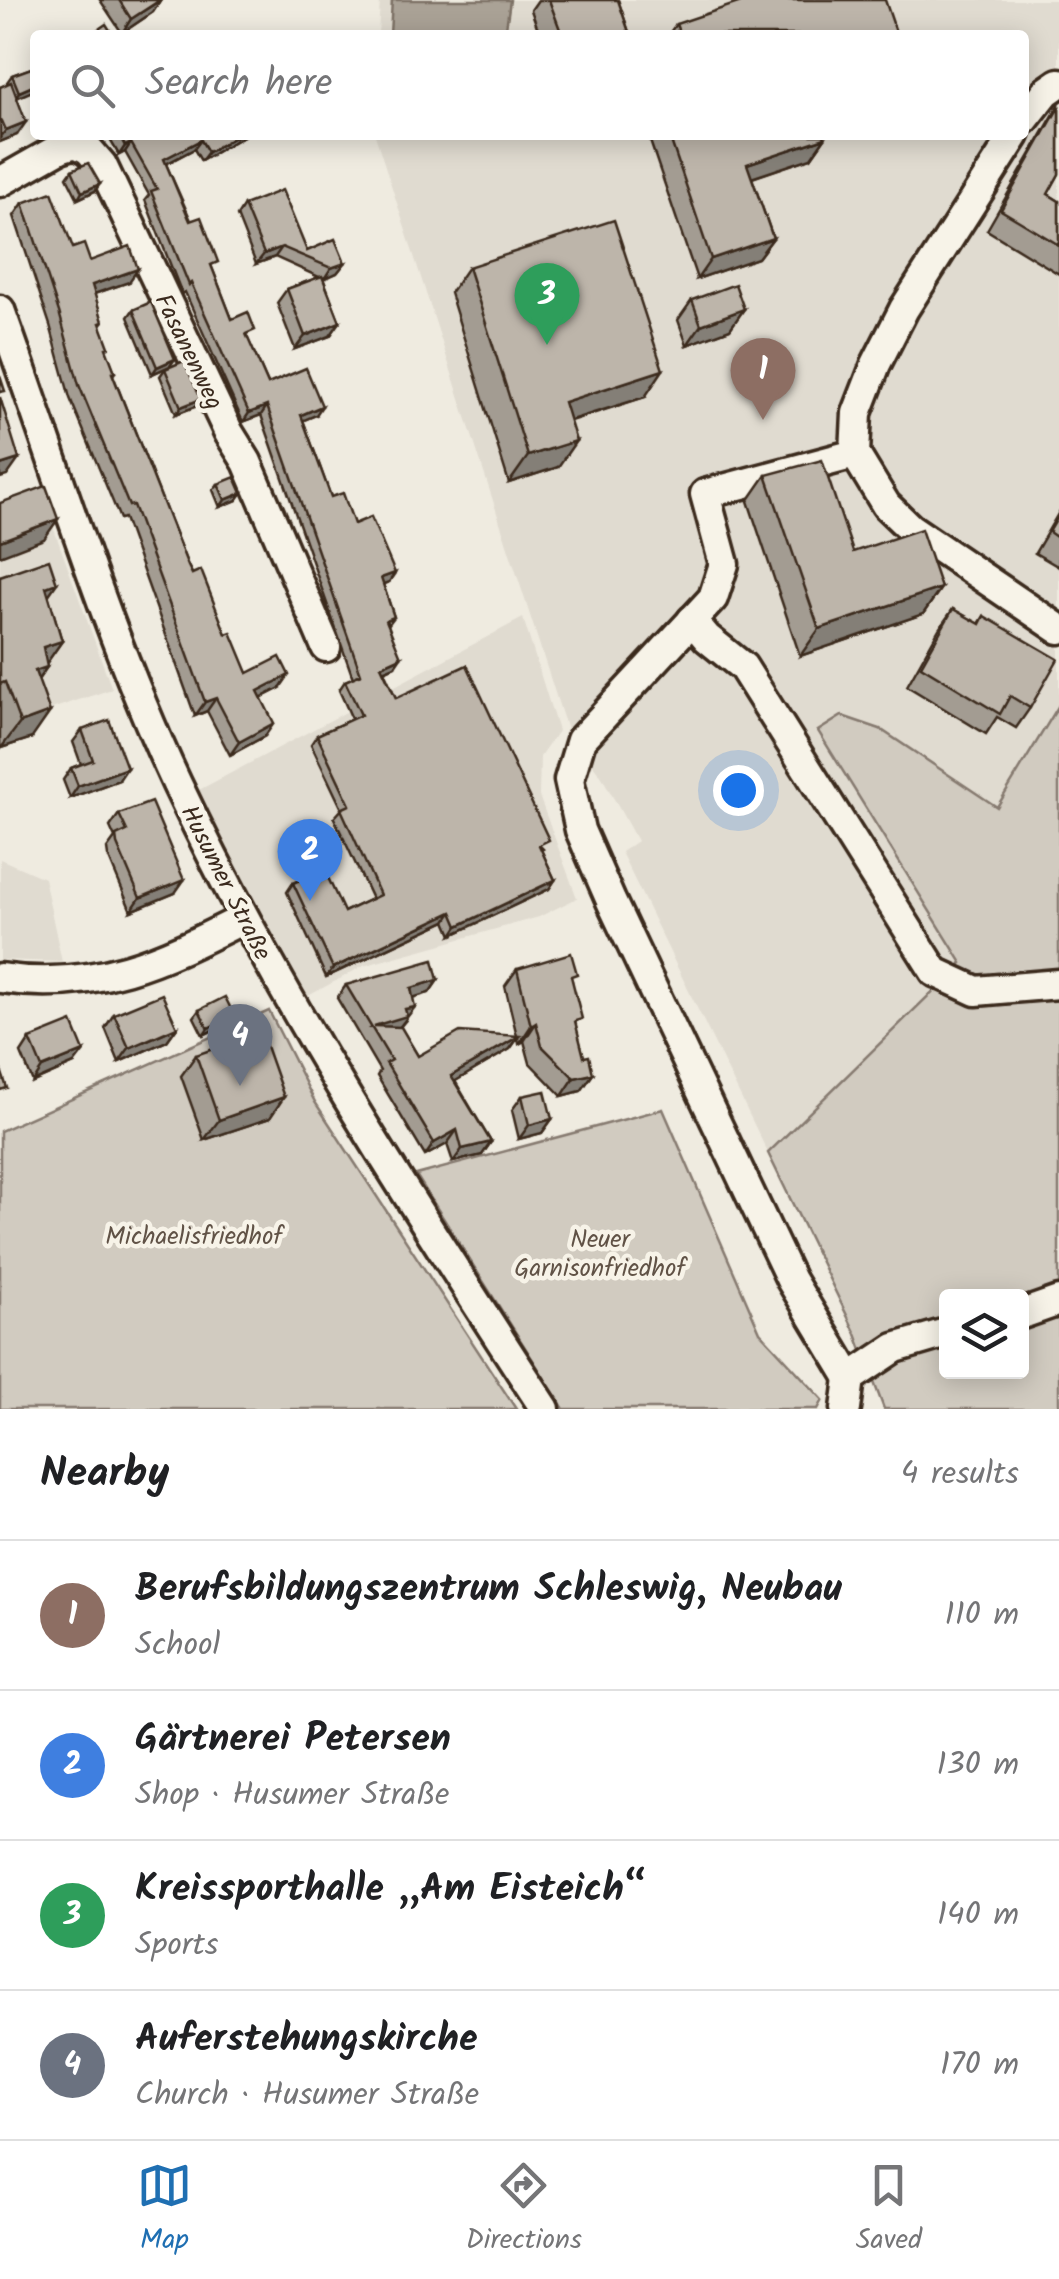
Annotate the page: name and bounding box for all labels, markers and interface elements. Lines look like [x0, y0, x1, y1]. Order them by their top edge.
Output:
search box [30, 30, 1029, 140]
text: Search here [145, 55, 332, 115]
icon: search [65, 58, 120, 113]
pin: 3 [514, 262, 580, 345]
street label: Fasanenweg [143, 287, 234, 417]
pin: 1 [730, 338, 796, 420]
your location [713, 765, 764, 816]
street label: Husumer Straße [169, 798, 282, 968]
pin: 2 [278, 818, 342, 901]
pin: 4 [208, 1004, 272, 1086]
park label: Michaelisfriedhof [105, 1217, 285, 1257]
park label: Neuer Garnisonfriedhof [514, 1220, 688, 1289]
map controls [939, 1289, 1029, 1379]
button: layers [939, 1289, 1029, 1379]
text: Nearby [40, 1441, 169, 1508]
text: 4 results [901, 1449, 1019, 1500]
text: Berufsbildungszentrum Schleswig, Neubau [135, 1560, 842, 1620]
text: 1 [68, 1590, 77, 1641]
text: 110 m [945, 1590, 1019, 1641]
text: School [135, 1620, 220, 1671]
text: Gärtnerei Petersen [135, 1710, 451, 1770]
text: 2 [63, 1740, 82, 1791]
text: 130 m [936, 1740, 1019, 1791]
text: Shop · Husumer Straße [135, 1770, 449, 1821]
text: Kreissporthalle „Am Eisteich“ [135, 1860, 647, 1920]
text: 3 [64, 1890, 81, 1941]
text: 140 m [937, 1890, 1019, 1941]
text: Sports [135, 1920, 218, 1971]
text: Auferstehungskirche [135, 2010, 478, 2070]
text: 4 [64, 2040, 81, 2091]
text: 170 m [940, 2040, 1019, 2091]
text: Church · Husumer Straße [135, 2070, 479, 2121]
tab: Map [137, 2158, 192, 2263]
tab: Directions [466, 2158, 582, 2263]
tab: Saved [856, 2158, 922, 2263]

